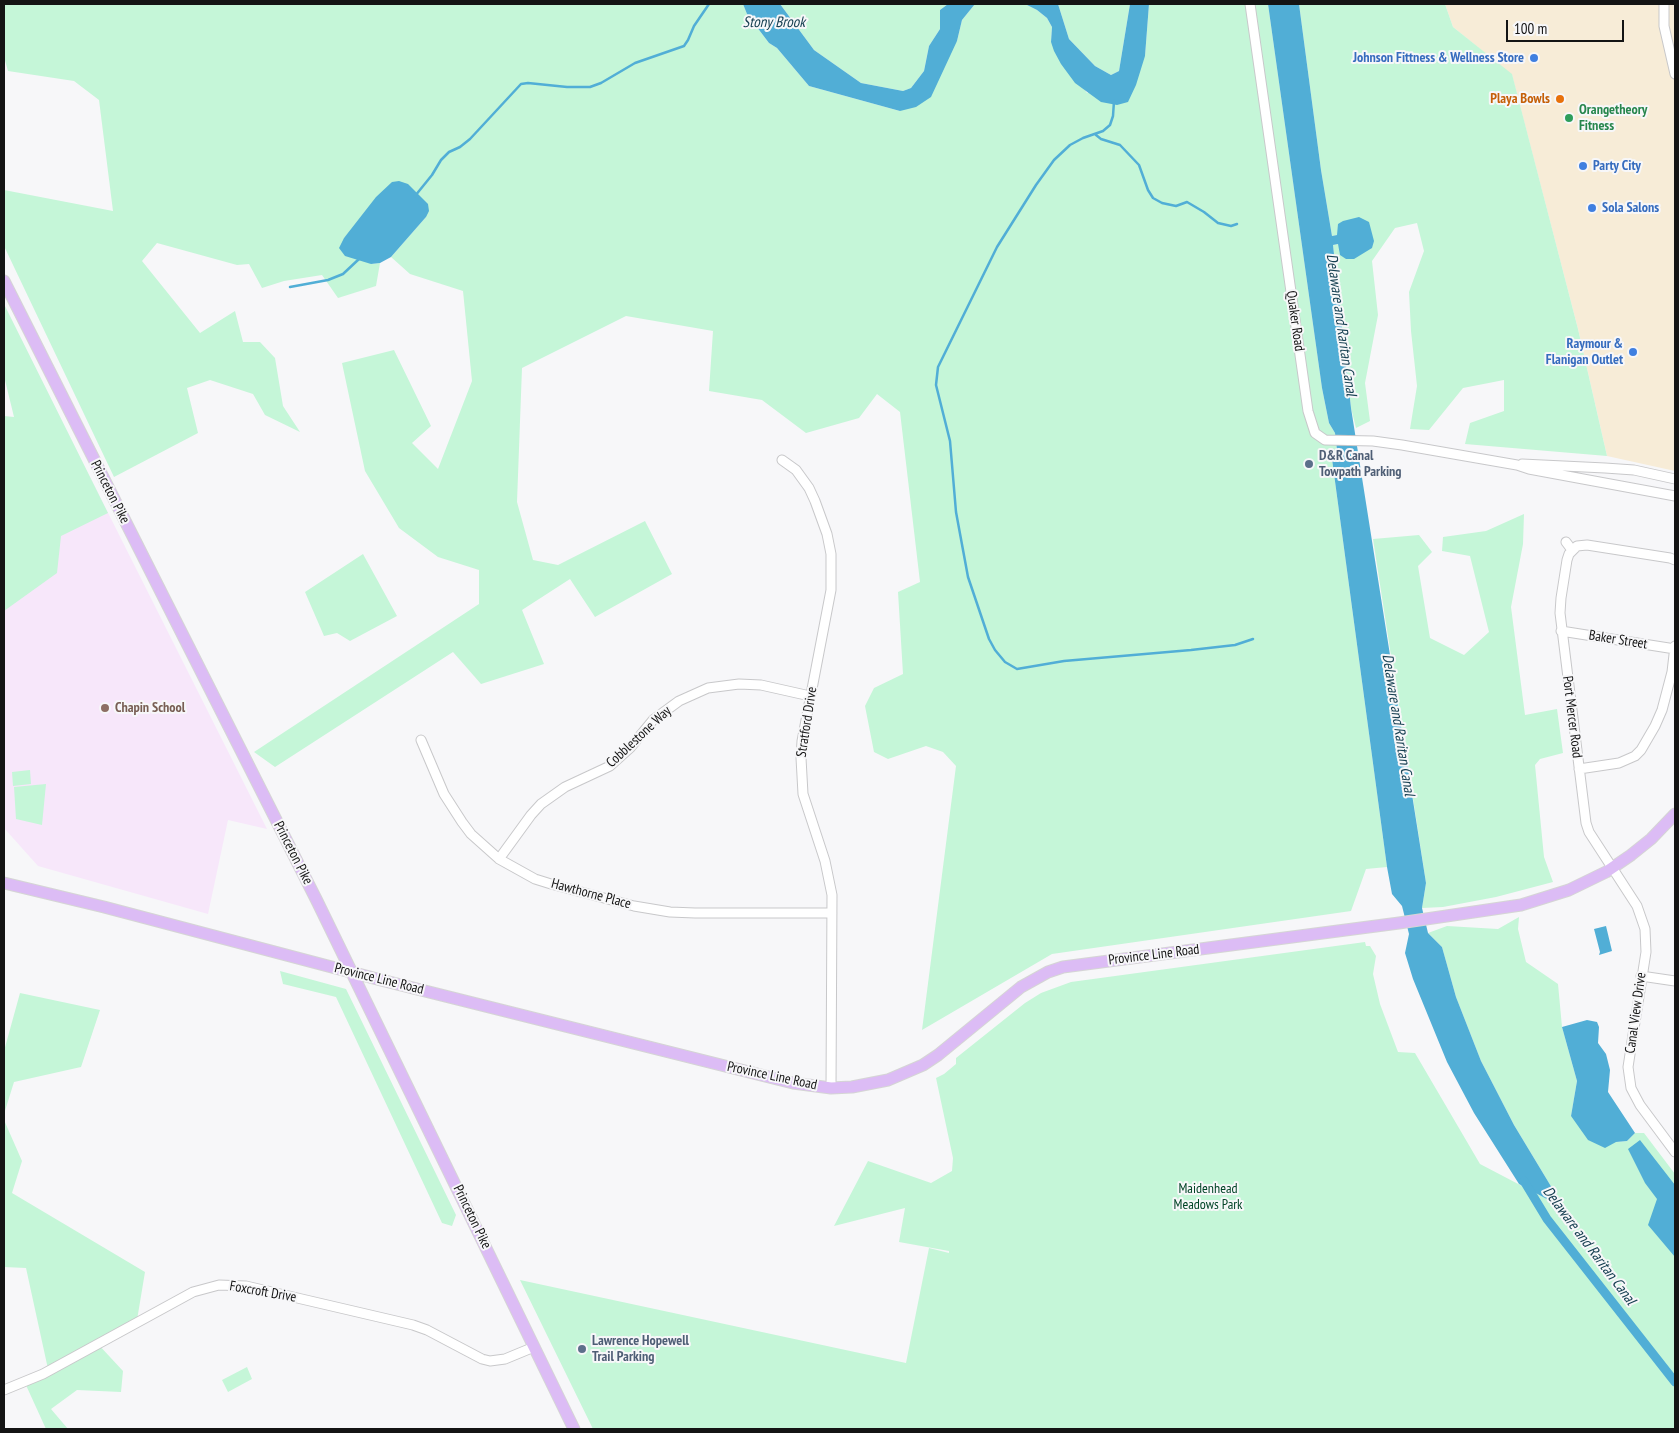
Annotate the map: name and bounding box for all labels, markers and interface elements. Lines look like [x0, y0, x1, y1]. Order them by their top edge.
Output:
scale bar [1509, 10, 1626, 42]
water label: Stony Brook [743, 14, 805, 32]
text: 100 m [1514, 19, 1547, 38]
place label: Johnson Fittness & Wellness Store [1353, 50, 1524, 66]
marker: Johnson Fittness & Wellness Store [1528, 52, 1540, 64]
place label: Playa Bowls [1490, 91, 1550, 107]
marker: Playa Bowls [1554, 93, 1566, 105]
place label: Orangetheory Fitness [1579, 102, 1647, 134]
marker: Orangetheory Fitness [1563, 112, 1575, 124]
place label: Party City [1593, 158, 1641, 174]
marker: Party City [1577, 160, 1589, 172]
place label: Sola Salons [1602, 200, 1659, 216]
marker: Sola Salons [1586, 202, 1598, 214]
water label: Delaware and Raritan Canal [1322, 253, 1360, 397]
street label: Quaker Road [1282, 290, 1308, 352]
place label: Raymour & Flanigan Outlet [1546, 336, 1623, 368]
marker: Raymour & Flanigan Outlet [1627, 346, 1639, 358]
place label: D&R Canal Towpath Parking [1319, 448, 1402, 481]
street label: Princeton Pike [87, 458, 133, 526]
marker: D&R Canal Towpath Parking [1303, 458, 1315, 470]
street label: Baker Street [1588, 627, 1648, 653]
water label: Delaware and Raritan Canal [1378, 653, 1418, 797]
street label: Port Mercer Road [1559, 675, 1585, 759]
street label: Stratford Drive [793, 686, 821, 758]
place label: Chapin School [115, 700, 185, 716]
marker: Chapin School [99, 702, 111, 714]
street label: Cobblestone Way [603, 703, 675, 771]
street label: Princeton Pike [270, 819, 316, 887]
street label: Hawthorne Place [549, 875, 633, 913]
street label: Province Line Road [1108, 941, 1200, 969]
street label: Province Line Road [333, 960, 425, 998]
street label: Canal View Drive [1622, 971, 1650, 1055]
street label: Province Line Road [726, 1058, 818, 1094]
park label: Maidenhead Meadows Park [1173, 1181, 1243, 1214]
street label: Princeton Pike [449, 1182, 495, 1252]
water label: Delaware and Raritan Canal [1539, 1183, 1639, 1309]
street label: Foxcroft Drive [228, 1278, 298, 1306]
place label: Lawrence Hopewell Trail Parking [592, 1333, 689, 1365]
marker: Lawrence Hopewell Trail Parking [576, 1343, 588, 1355]

